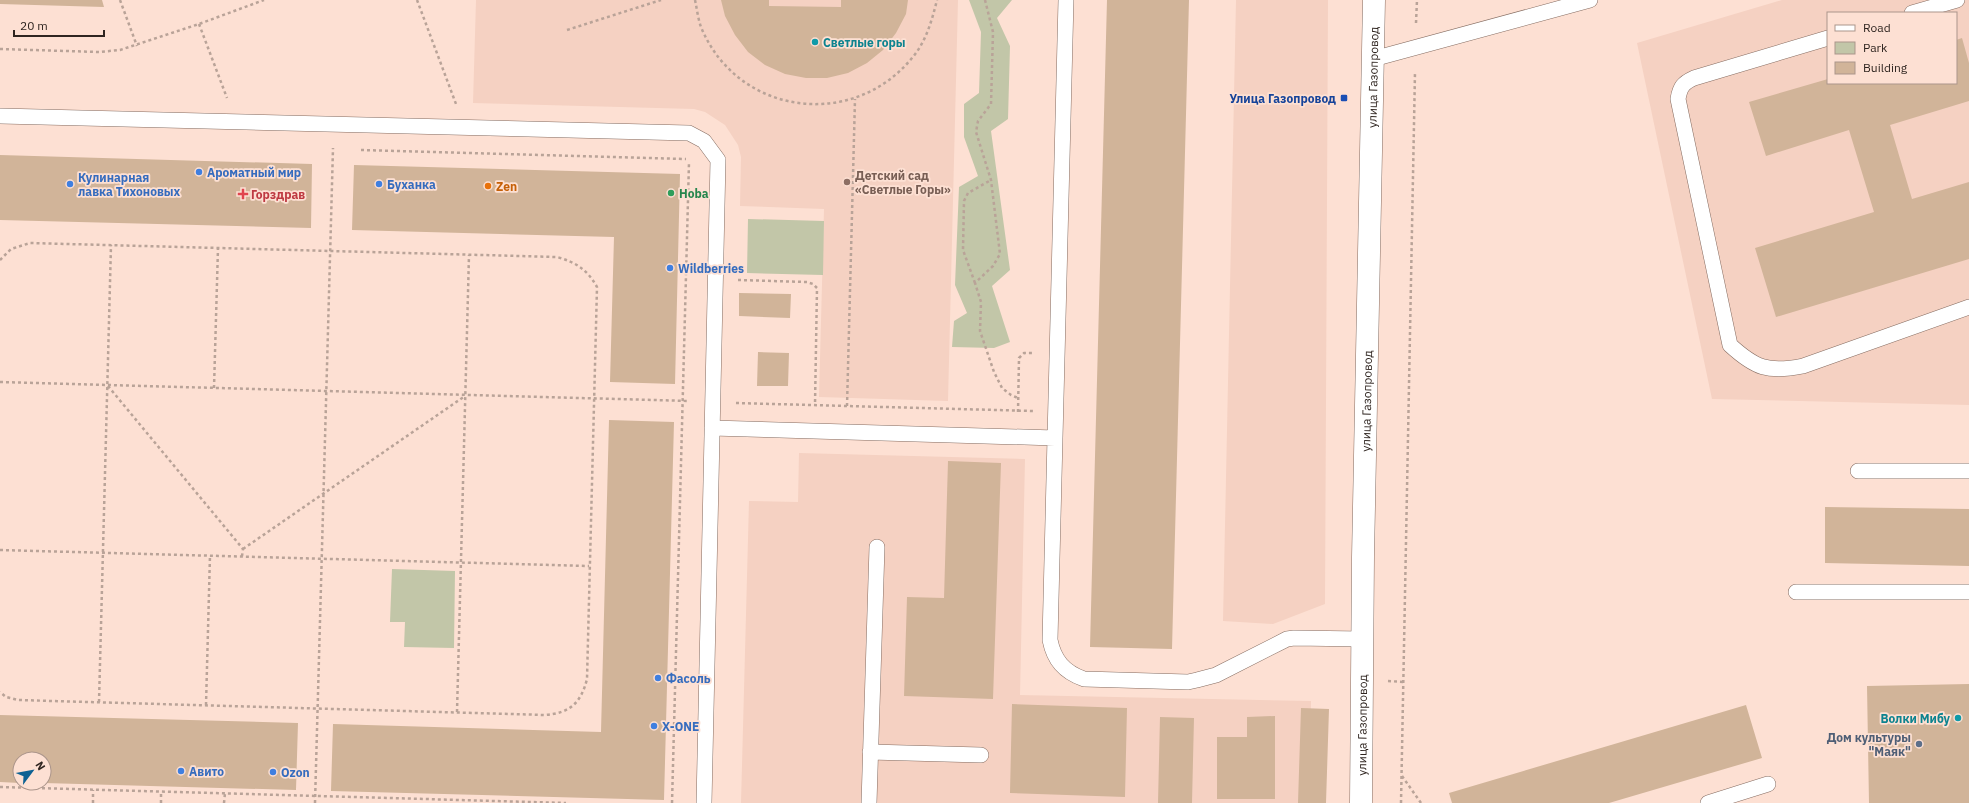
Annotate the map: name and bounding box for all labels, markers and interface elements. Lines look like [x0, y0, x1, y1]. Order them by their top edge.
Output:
scale bar [14, 12, 104, 38]
legend [1827, 12, 1957, 84]
text: 20 m [20, 18, 48, 33]
text: Road [1863, 20, 1891, 35]
street label: улица Газопровод [1364, 26, 1381, 128]
place label: Светлые горы [823, 35, 906, 50]
marker: Светлые горы [810, 37, 820, 47]
text: Park [1863, 40, 1888, 55]
text: Building [1863, 60, 1908, 75]
place label: Улица Газопровод [1229, 91, 1336, 106]
marker: Улица Газопровод [1339, 93, 1349, 103]
place label: Ароматный мир [207, 165, 301, 180]
marker: Ароматный мир [194, 167, 204, 177]
place label: Детский сад «Светлые Горы» [855, 168, 951, 197]
place label: Кулинарная лавка Тихоновых [78, 170, 181, 199]
place label: Буханка [387, 177, 436, 192]
marker: Детский сад «Светлые Горы» [842, 177, 852, 187]
marker: Кулинарная лавка Тихоновых [65, 179, 75, 189]
marker: Буханка [374, 179, 384, 189]
place label: Zen [496, 179, 517, 194]
marker: Zen [483, 181, 493, 191]
place label: Hoba [679, 186, 709, 201]
place label: Горздрав [251, 187, 305, 202]
marker: Hoba [666, 188, 676, 198]
marker: Горздрав [238, 189, 248, 199]
place label: Wildberries [678, 261, 744, 276]
marker: Wildberries [665, 263, 675, 273]
street label: улица Газопровод [1358, 350, 1375, 452]
place label: Фасоль [666, 671, 711, 686]
marker: Фасоль [653, 673, 663, 683]
street label: улица Газопровод [1354, 674, 1370, 776]
place label: Волки Мибу [1880, 711, 1951, 726]
marker: Волки Мибу [1953, 713, 1963, 723]
place label: X-ONE [662, 719, 699, 734]
marker: X-ONE [649, 721, 659, 731]
place label: Дом культуры "Маяк" [1827, 730, 1911, 759]
marker: Дом культуры "Маяк" [1914, 739, 1924, 749]
north arrow [12, 751, 52, 791]
text: N [32, 759, 49, 773]
place label: Авито [189, 764, 224, 779]
place label: Ozon [281, 765, 310, 780]
marker: Авито [176, 766, 186, 776]
marker: Ozon [268, 767, 278, 777]

